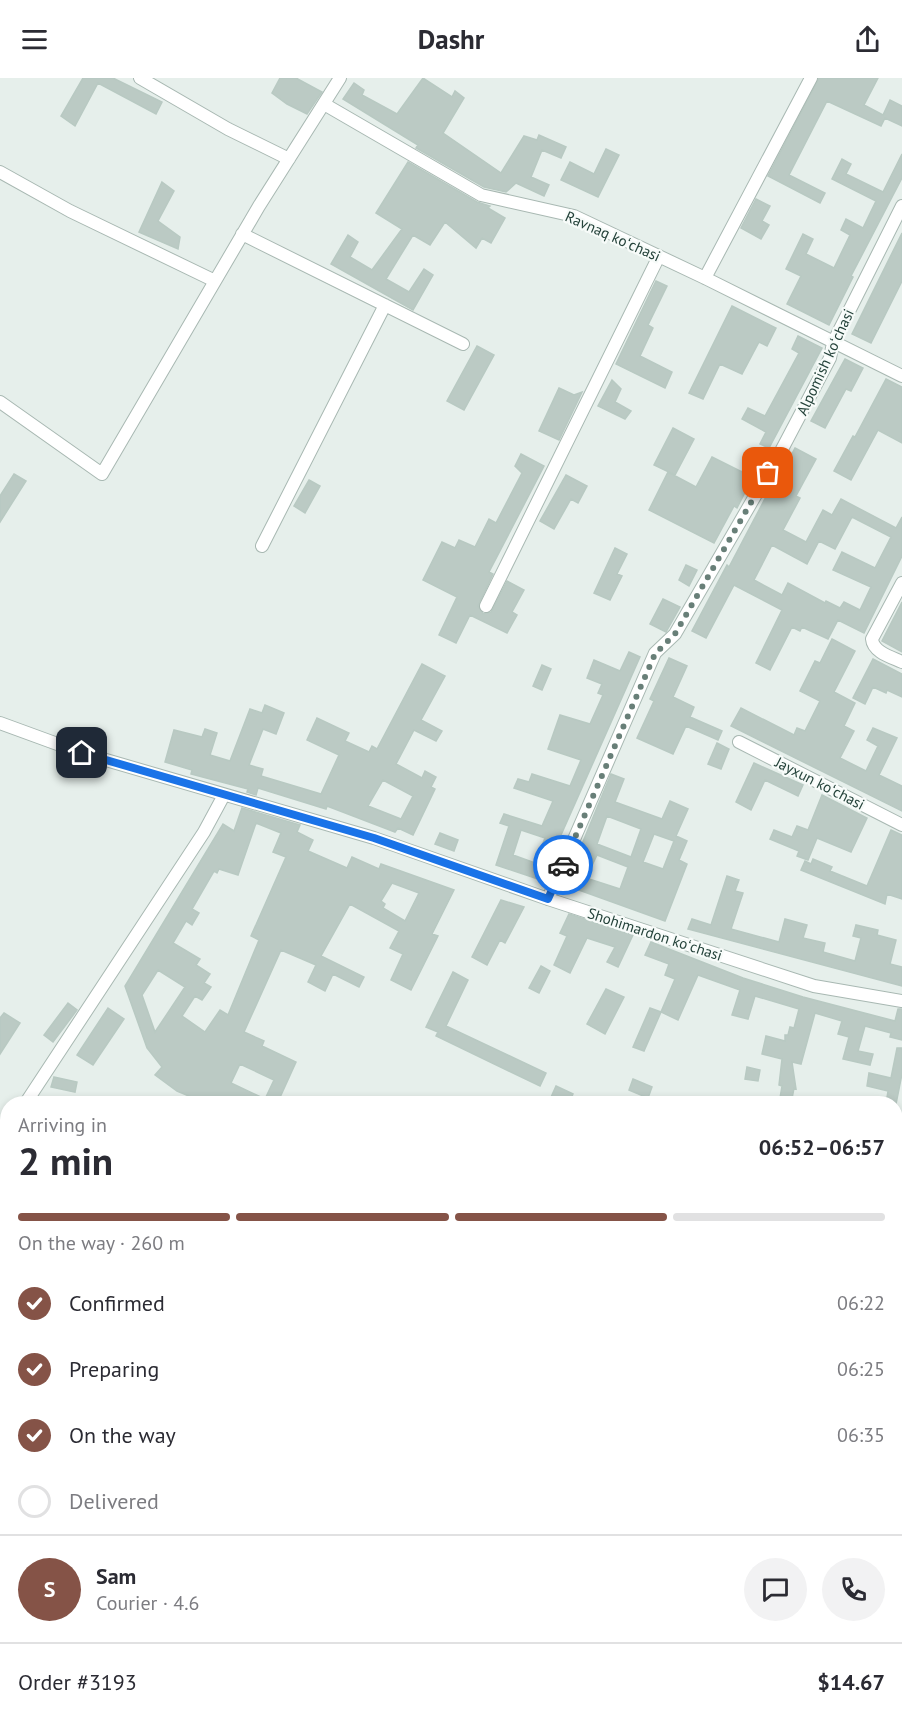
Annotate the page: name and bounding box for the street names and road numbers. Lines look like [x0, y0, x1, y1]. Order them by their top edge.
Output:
street label: Ravnaq koʻchasi [562, 207, 664, 265]
street label: Alpomish koʻchasi [792, 306, 858, 418]
street label: Jayxun koʻchasi [771, 752, 868, 814]
street label: Shohimardon koʻchasi [585, 903, 725, 965]

